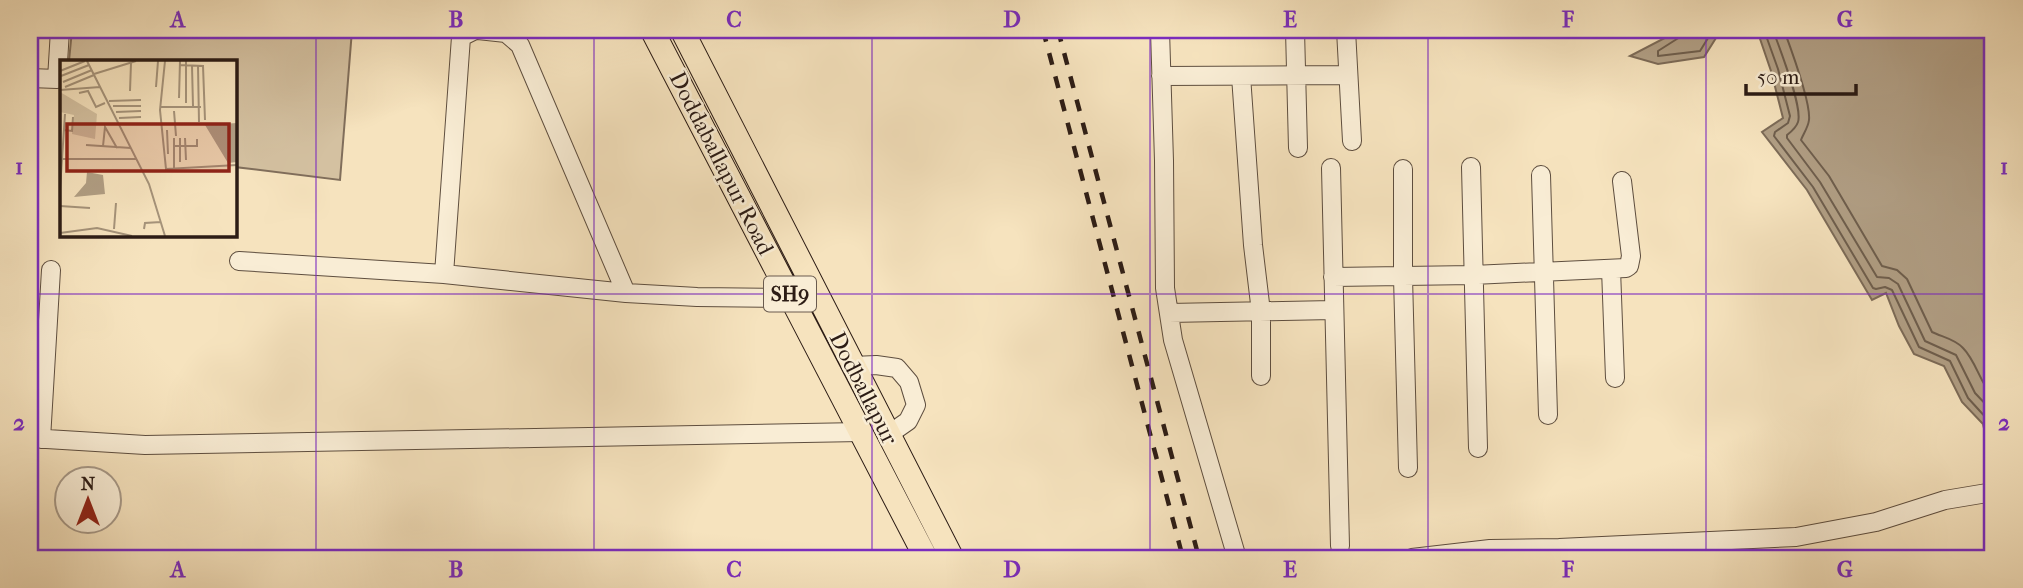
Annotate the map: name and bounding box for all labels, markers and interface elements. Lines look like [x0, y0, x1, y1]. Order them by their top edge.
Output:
text: A [169, 6, 187, 33]
text: B [449, 6, 464, 33]
text: C [726, 6, 742, 33]
text: D [1003, 6, 1021, 33]
text: E [1283, 6, 1297, 33]
text: F [1561, 6, 1575, 33]
text: G [1837, 6, 1853, 33]
scale bar [1746, 52, 1857, 96]
inset map [60, 60, 236, 236]
text: 50 m [1757, 65, 1800, 89]
street label: Doddaballapur Road [664, 67, 780, 260]
text: 1 [15, 153, 23, 180]
text: 1 [2000, 153, 2008, 180]
road number: SH9 [764, 276, 816, 312]
street label: Dodballapur [824, 327, 904, 449]
text: 2 [13, 409, 25, 436]
text: 2 [1998, 409, 2010, 436]
north arrow [52, 466, 122, 536]
text: N [81, 473, 96, 495]
text: A [169, 556, 187, 583]
text: B [449, 556, 464, 583]
text: C [726, 556, 742, 583]
text: D [1003, 556, 1021, 583]
text: E [1283, 556, 1297, 583]
text: F [1561, 556, 1575, 583]
text: G [1837, 556, 1853, 583]

